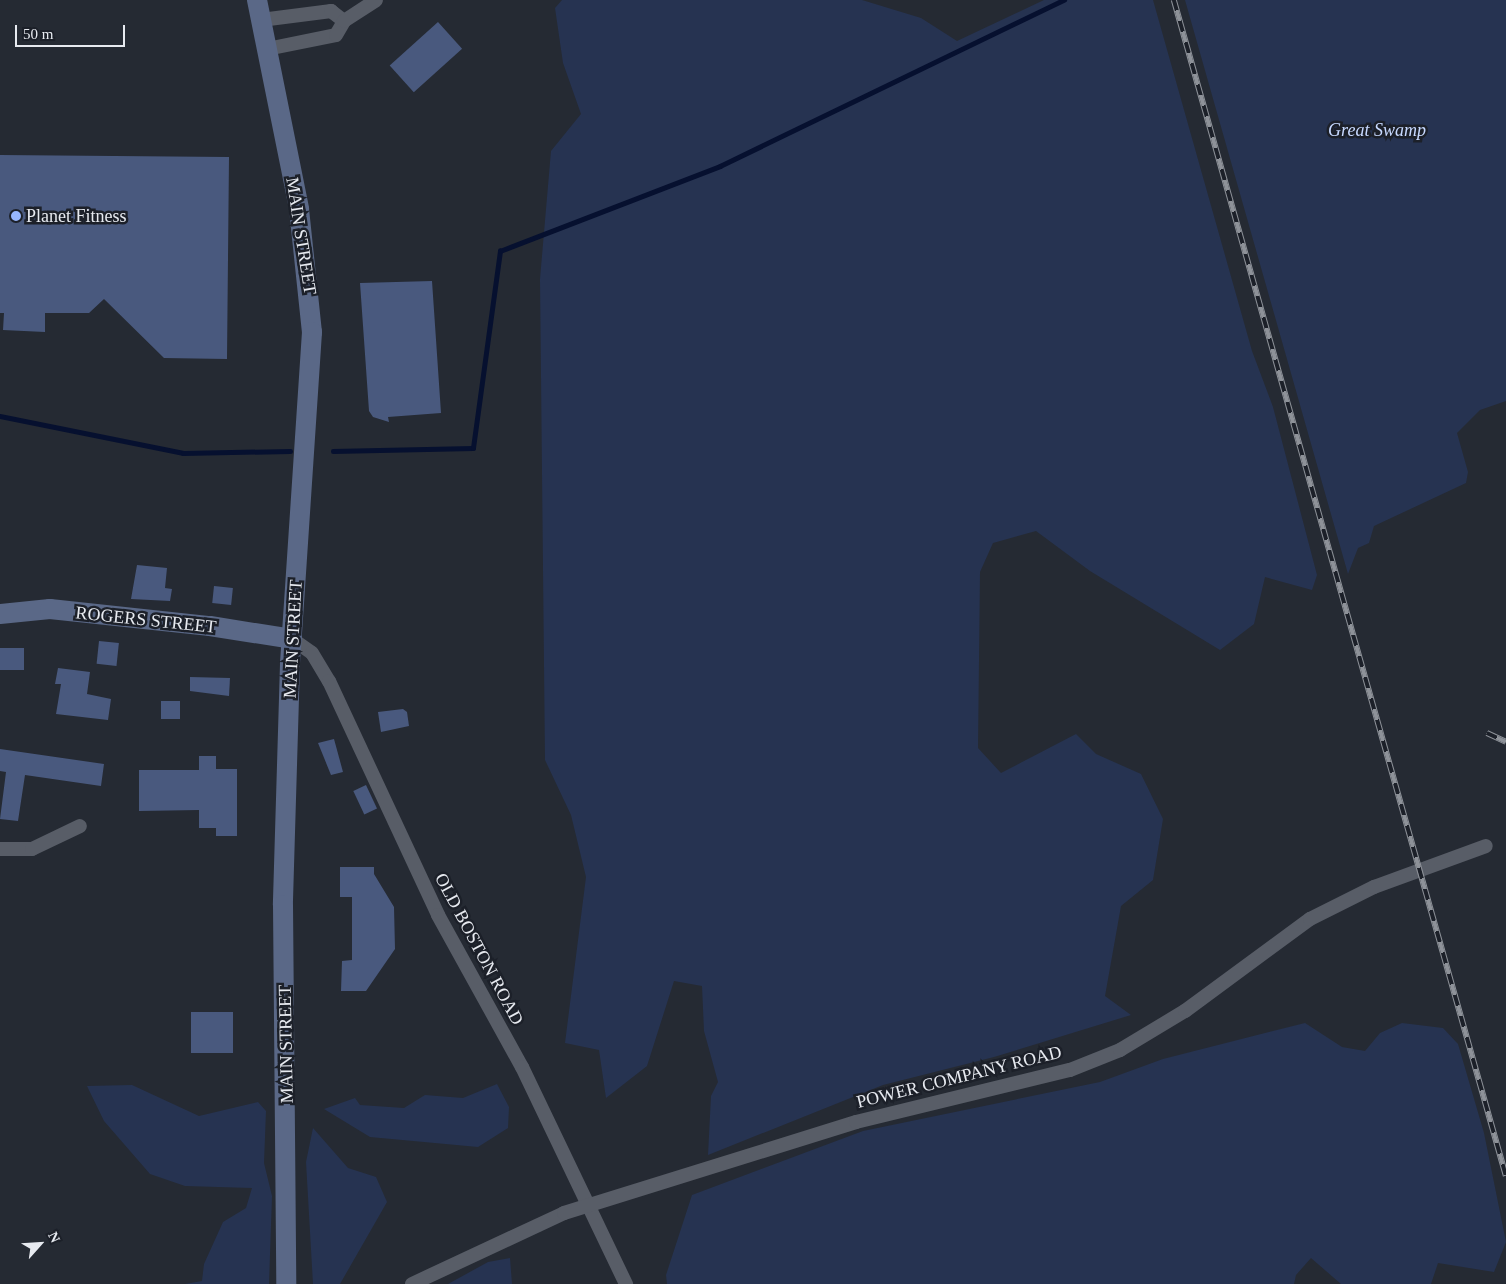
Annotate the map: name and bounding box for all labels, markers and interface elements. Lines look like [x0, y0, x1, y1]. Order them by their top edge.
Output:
scale bar [18, 15, 128, 47]
text: 50 m [23, 26, 53, 42]
park label: Great Swamp [1328, 119, 1426, 141]
street label: MAIN STREET [281, 176, 321, 296]
place label: Planet Fitness [26, 205, 127, 227]
marker: Planet Fitness [10, 210, 22, 222]
street label: MAIN STREET [279, 579, 307, 699]
street label: ROGERS STREET [75, 602, 217, 638]
street label: OLD BOSTON ROAD [430, 869, 528, 1029]
street label: MAIN STREET [274, 985, 298, 1103]
street label: POWER COMPANY ROAD [854, 1041, 1064, 1113]
north arrow [15, 1219, 65, 1269]
text: N [45, 1229, 63, 1245]

